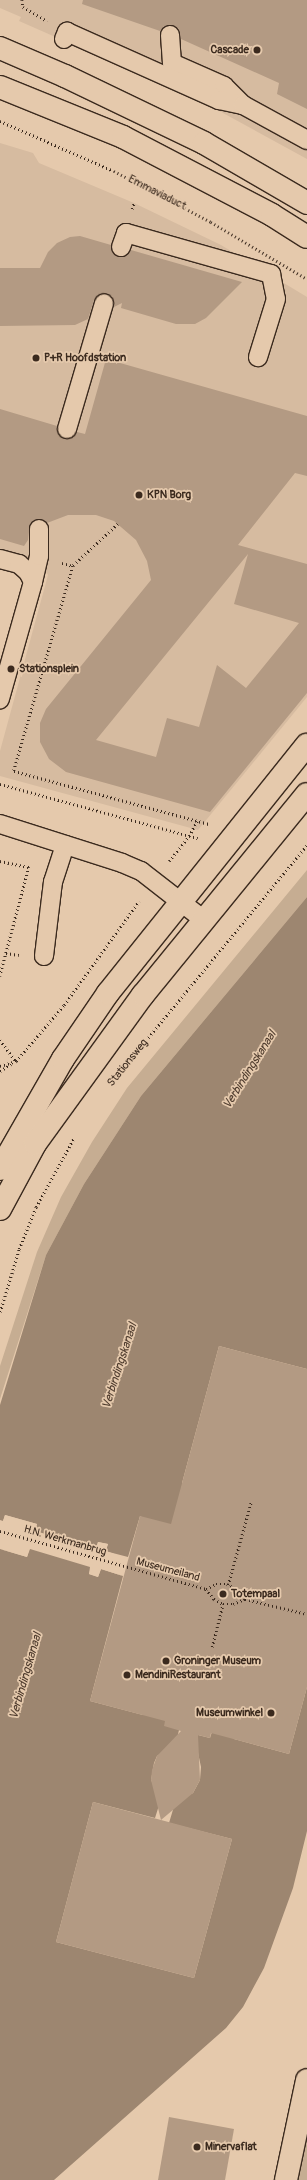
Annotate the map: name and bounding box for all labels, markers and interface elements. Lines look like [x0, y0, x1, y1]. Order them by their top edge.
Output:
place label: Cascade [211, 43, 249, 57]
marker: Cascade [252, 45, 262, 55]
street label: Emmaviaduct [126, 173, 188, 213]
place label: P+R Hoofdstation [44, 351, 126, 365]
marker: P+R Hoofdstation [31, 353, 41, 363]
place label: KPN Borg [147, 488, 191, 502]
marker: KPN Borg [134, 490, 144, 500]
place label: Stationsplein [19, 662, 79, 676]
marker: Stationsplein [6, 664, 16, 674]
water label: Verbindingskanaal [220, 1028, 280, 1112]
street label: Stationsweg [105, 1037, 151, 1089]
water label: Verbindingskanaal [99, 1321, 141, 1411]
street label: H.N. Werkmanbrug [22, 1523, 108, 1559]
street label: Museumeiland [135, 1555, 201, 1585]
place label: Totempaal [231, 1587, 280, 1601]
marker: Totempaal [218, 1589, 228, 1599]
water label: Verbindingskanaal [7, 1631, 45, 1721]
place label: Groninger Museum [174, 1654, 261, 1668]
marker: Groninger Museum [161, 1656, 171, 1666]
place label: MendiniRestaurant [135, 1668, 221, 1682]
marker: MendiniRestaurant [122, 1670, 132, 1680]
place label: Museumwinkel [196, 1706, 263, 1720]
marker: Museumwinkel [266, 1708, 276, 1718]
place label: Minervaflat [205, 2140, 257, 2154]
marker: Minervaflat [192, 2142, 202, 2152]

